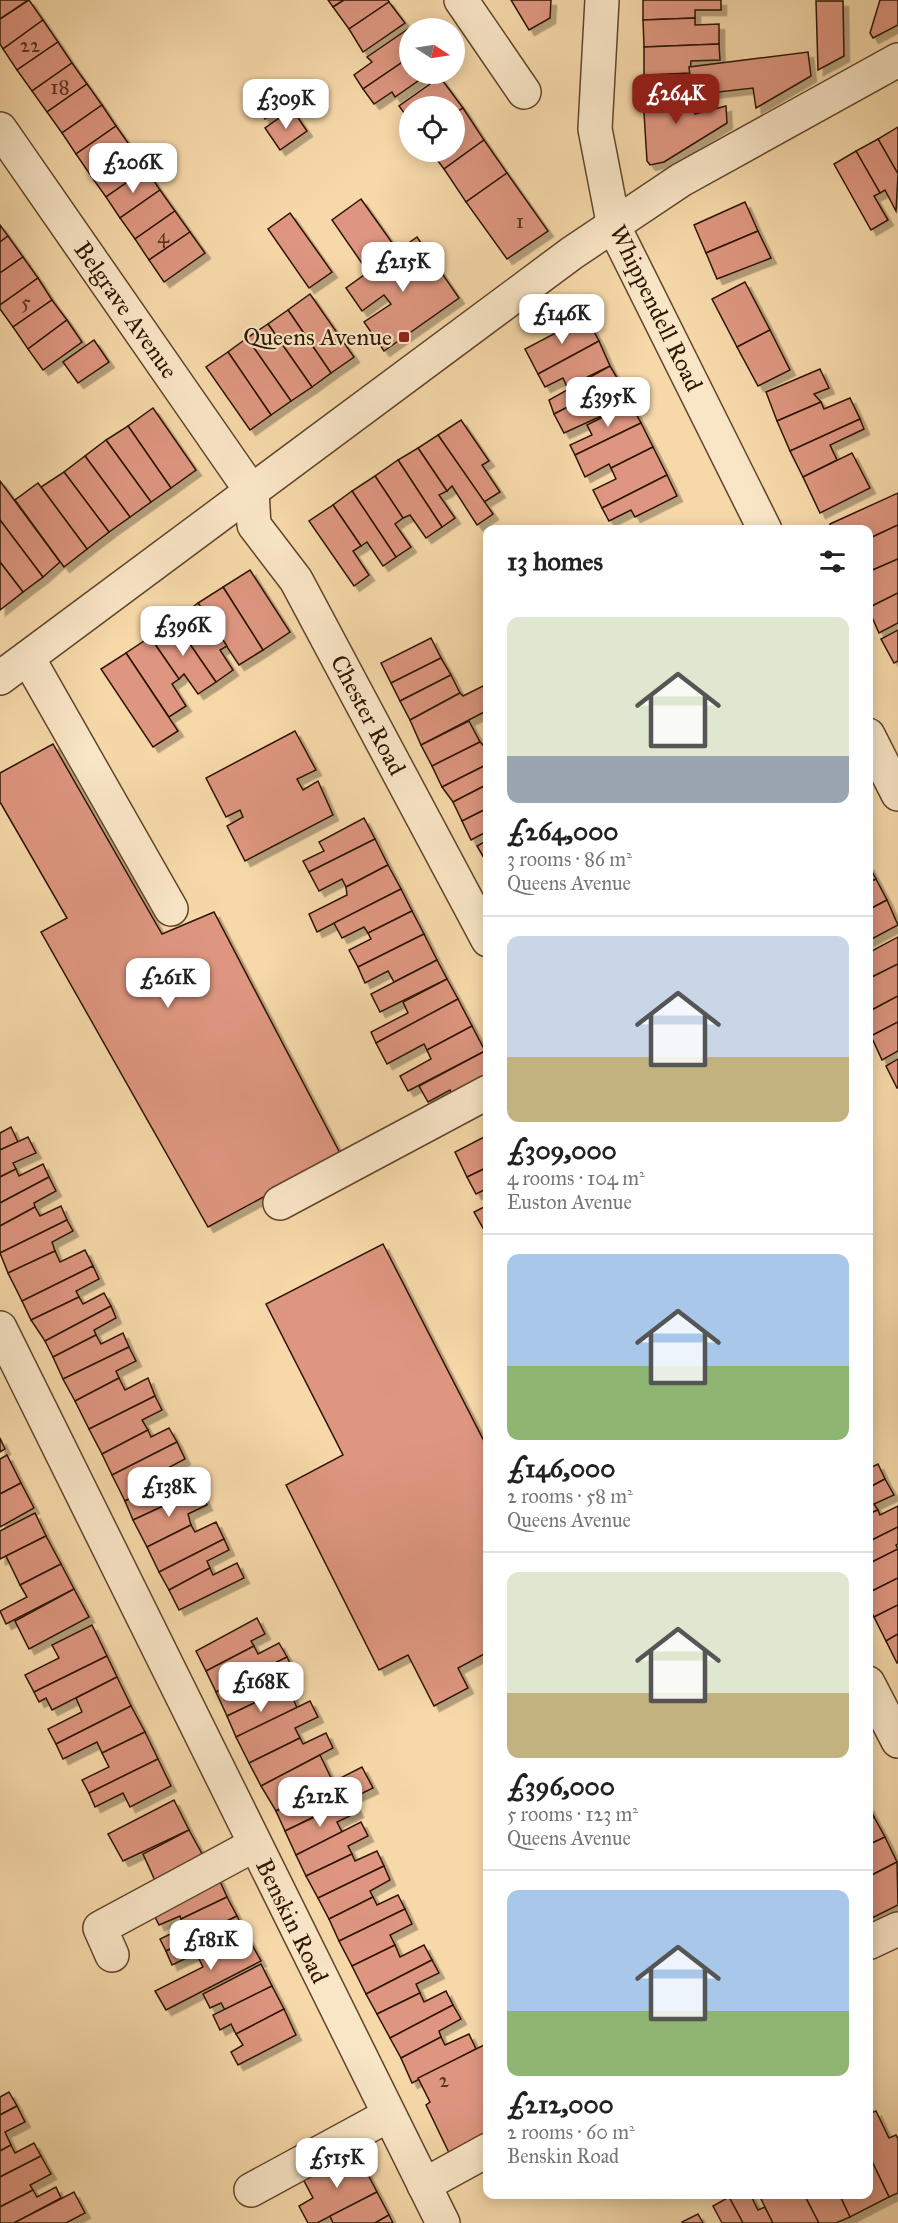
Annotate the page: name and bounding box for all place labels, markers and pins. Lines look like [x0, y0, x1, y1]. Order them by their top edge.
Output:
pin: £264K [634, 74, 718, 125]
pin: £309K [244, 79, 328, 130]
pin: £206K [91, 143, 175, 194]
pin: £215K [361, 242, 445, 293]
pin: £146K [520, 294, 604, 345]
place label: Queens Avenue [243, 322, 392, 352]
marker: Queens Avenue [397, 330, 411, 344]
pin: £395K [566, 377, 650, 428]
pin: £396K [141, 606, 225, 657]
pin: £261K [126, 958, 210, 1009]
pin: £138K [127, 1467, 211, 1518]
pin: £168K [219, 1662, 303, 1713]
pin: £212K [278, 1777, 362, 1828]
pin: £181K [169, 1920, 253, 1971]
pin: £515K [295, 2138, 379, 2189]

